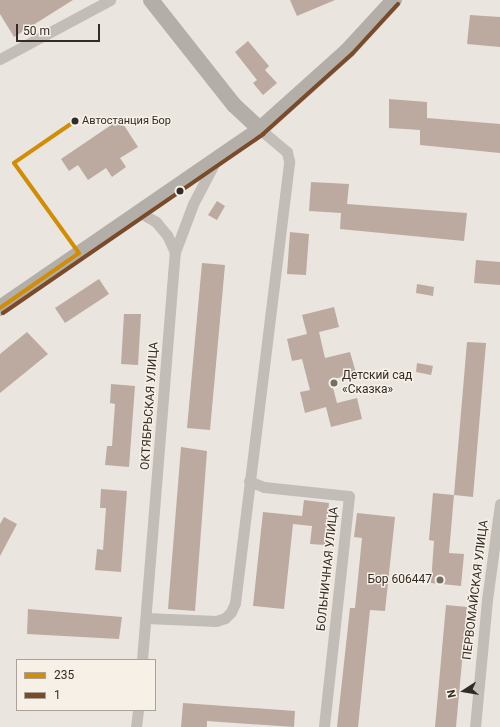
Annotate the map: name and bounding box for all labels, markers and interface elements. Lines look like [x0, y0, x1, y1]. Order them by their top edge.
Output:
scale bar [18, 16, 102, 42]
text: 50 m [23, 24, 50, 38]
place label: Автостанция Бор [82, 114, 171, 128]
marker: Автостанция Бор [70, 116, 80, 126]
unlabelled marker [175, 186, 185, 196]
street label: ОКТЯБРЬСКАЯ УЛИЦА [138, 341, 162, 471]
place label: Детский сад «Сказка» [342, 369, 412, 397]
marker: Детский сад «Сказка» [329, 378, 339, 388]
street label: БОЛЬНИЧНАЯ УЛИЦА [314, 506, 342, 632]
street label: ПЕРВОМАЙСКАЯ УЛИЦА [460, 519, 492, 661]
place label: Бор 606447 [367, 573, 432, 587]
marker: Бор 606447 [435, 575, 445, 585]
legend [16, 659, 156, 711]
text: 235 [54, 668, 74, 682]
north arrow [444, 671, 484, 711]
text: 1 [54, 688, 61, 702]
text: N [445, 688, 459, 699]

